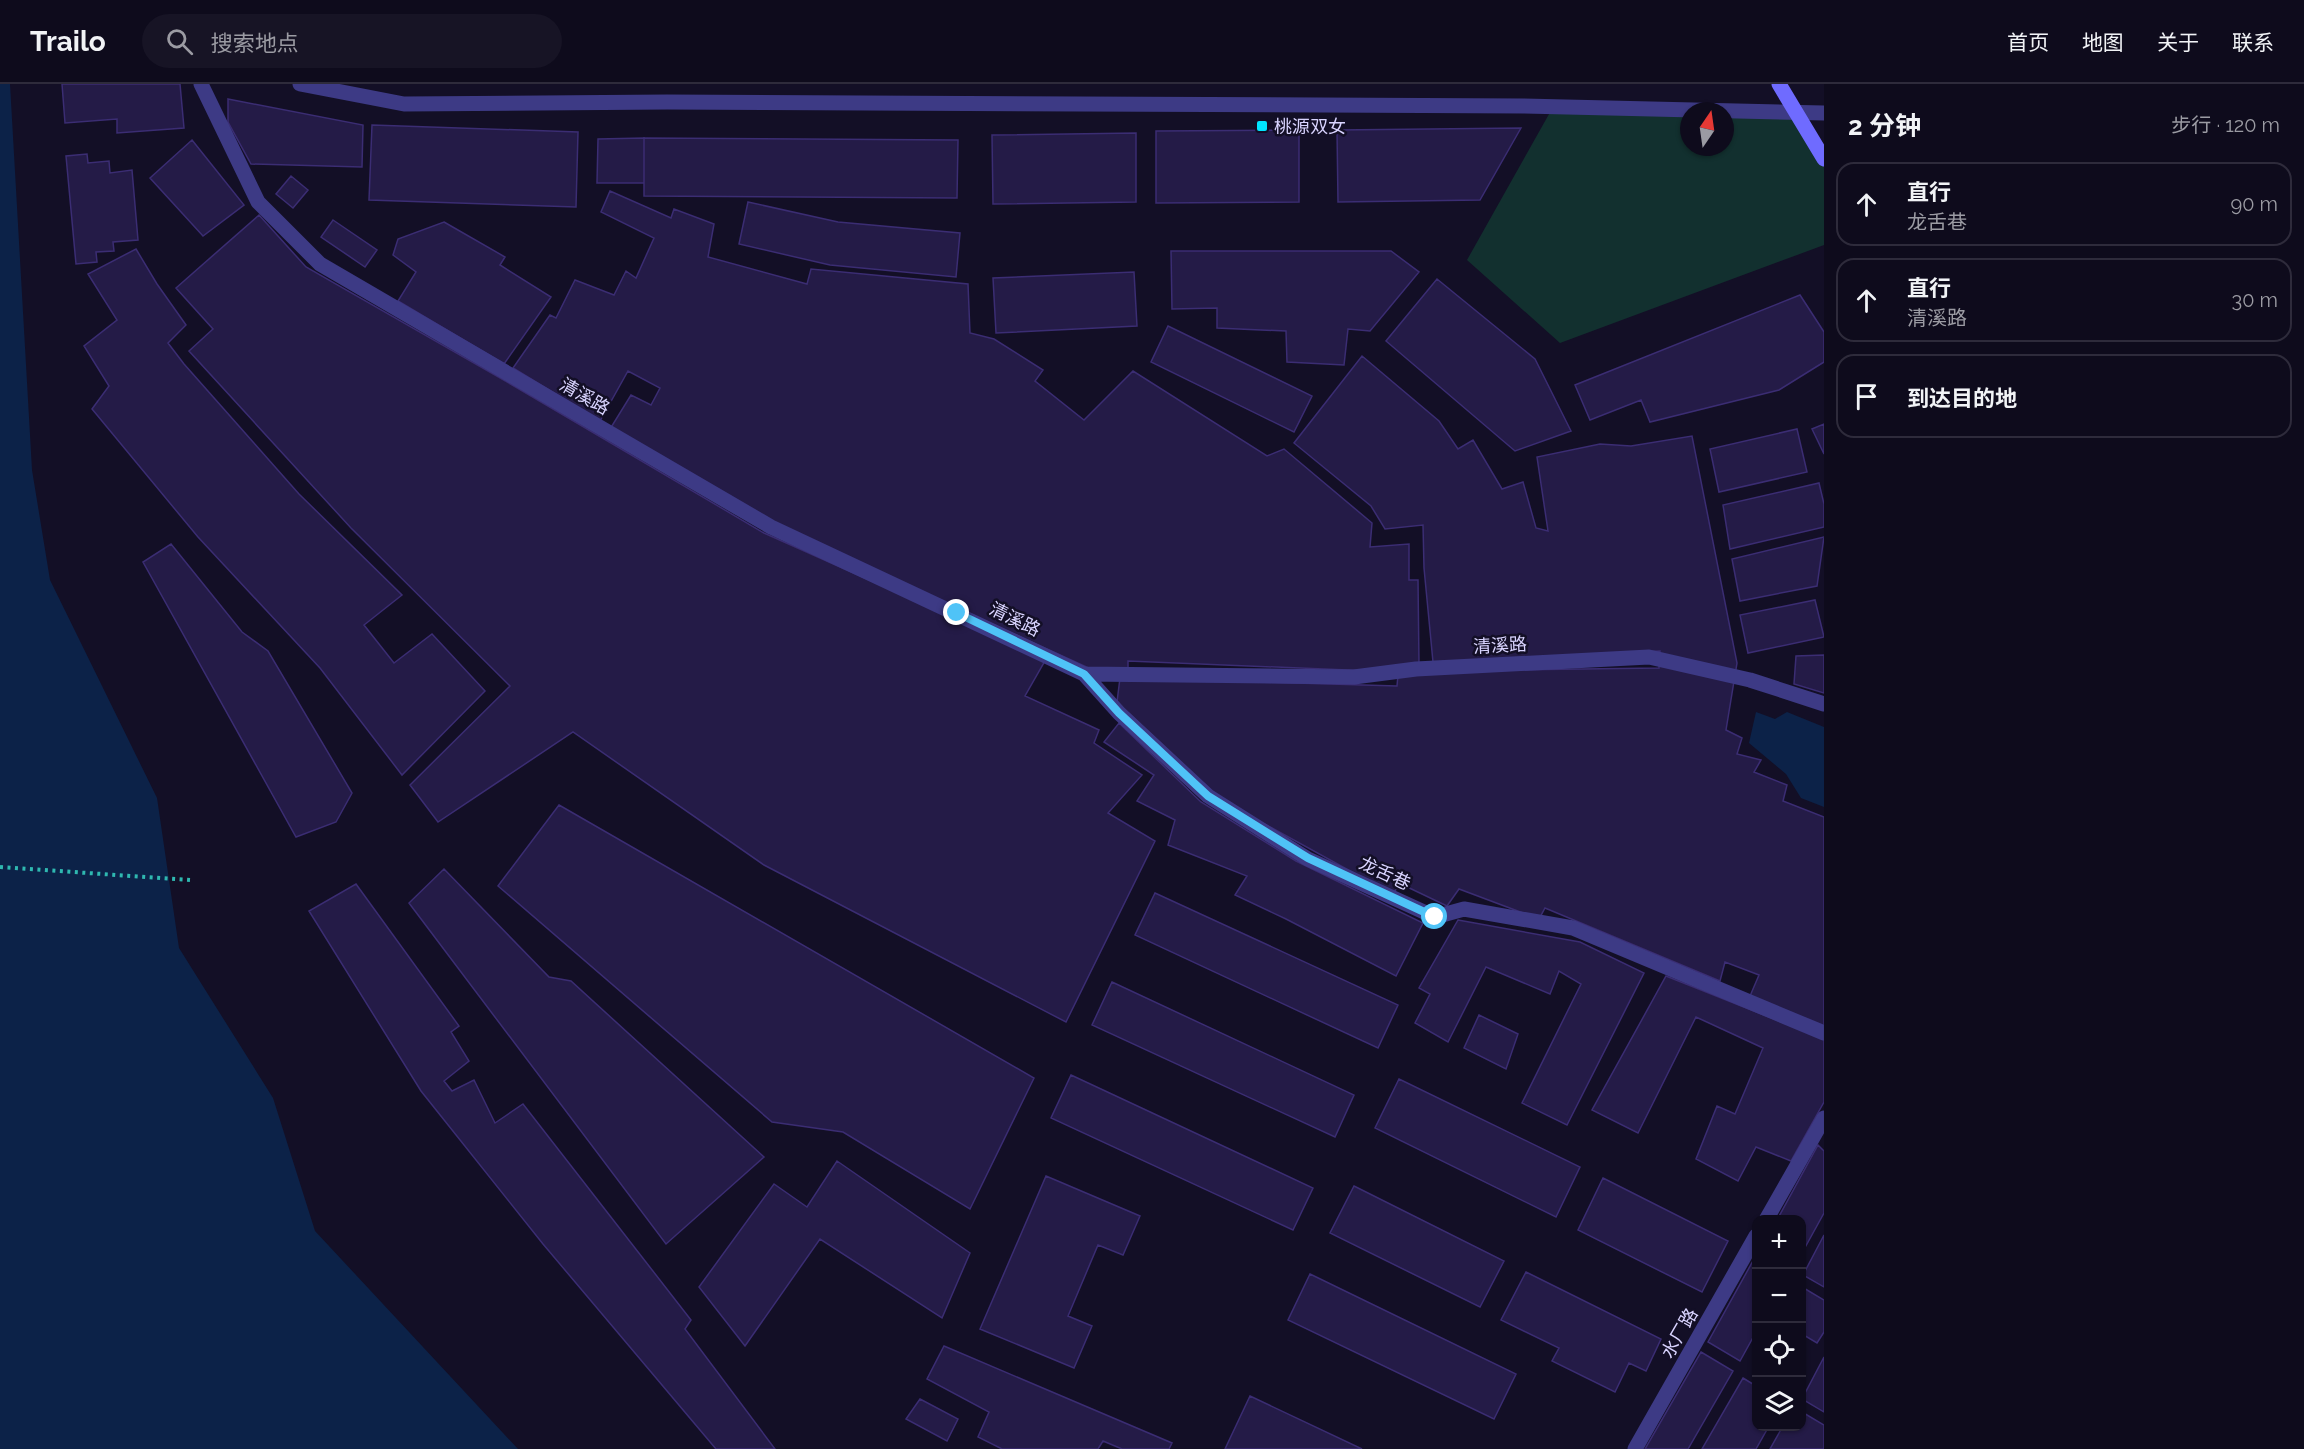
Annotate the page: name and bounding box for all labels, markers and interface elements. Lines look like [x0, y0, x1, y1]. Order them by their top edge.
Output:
search box [142, 14, 562, 68]
text: Trailo [30, 25, 106, 58]
icon: search [163, 25, 196, 58]
text: 搜索地点 [211, 30, 299, 56]
text: 首页 [2007, 30, 2049, 55]
text: 地图 [2082, 30, 2124, 55]
text: 关于 [2157, 30, 2199, 55]
text: 联系 [2232, 30, 2274, 55]
north arrow [1680, 102, 1734, 156]
text: 2 分钟 [1848, 111, 1921, 141]
text: 步行 · 120 m [2171, 113, 2280, 137]
place label: 桃源双女 [1274, 116, 1346, 137]
marker: 桃源双女 [1255, 119, 1269, 133]
text: 直行 [1907, 179, 1951, 205]
icon: ahead [1850, 188, 1883, 221]
text: 90 m [2231, 192, 2278, 216]
text: 龙舌巷 [1907, 210, 1967, 234]
text: 直行 [1907, 275, 1951, 301]
icon: ahead [1850, 284, 1883, 317]
text: 30 m [2232, 288, 2278, 312]
text: 清溪路 [1907, 306, 1967, 330]
street label: 清溪路 [556, 373, 614, 419]
icon: arrive [1850, 380, 1883, 413]
text: 到达目的地 [1907, 385, 2017, 411]
street label: 清溪路 [986, 598, 1044, 640]
route end [943, 599, 969, 625]
street label: 清溪路 [1472, 633, 1528, 657]
street label: 龙舌巷 [1356, 852, 1414, 894]
route start [1421, 903, 1447, 929]
map controls [1752, 1215, 1806, 1431]
button: + [1752, 1215, 1806, 1269]
button: − [1752, 1269, 1806, 1323]
street label: 水厂路 [1656, 1304, 1702, 1362]
button: locate [1752, 1323, 1806, 1377]
button: layers [1752, 1377, 1806, 1431]

